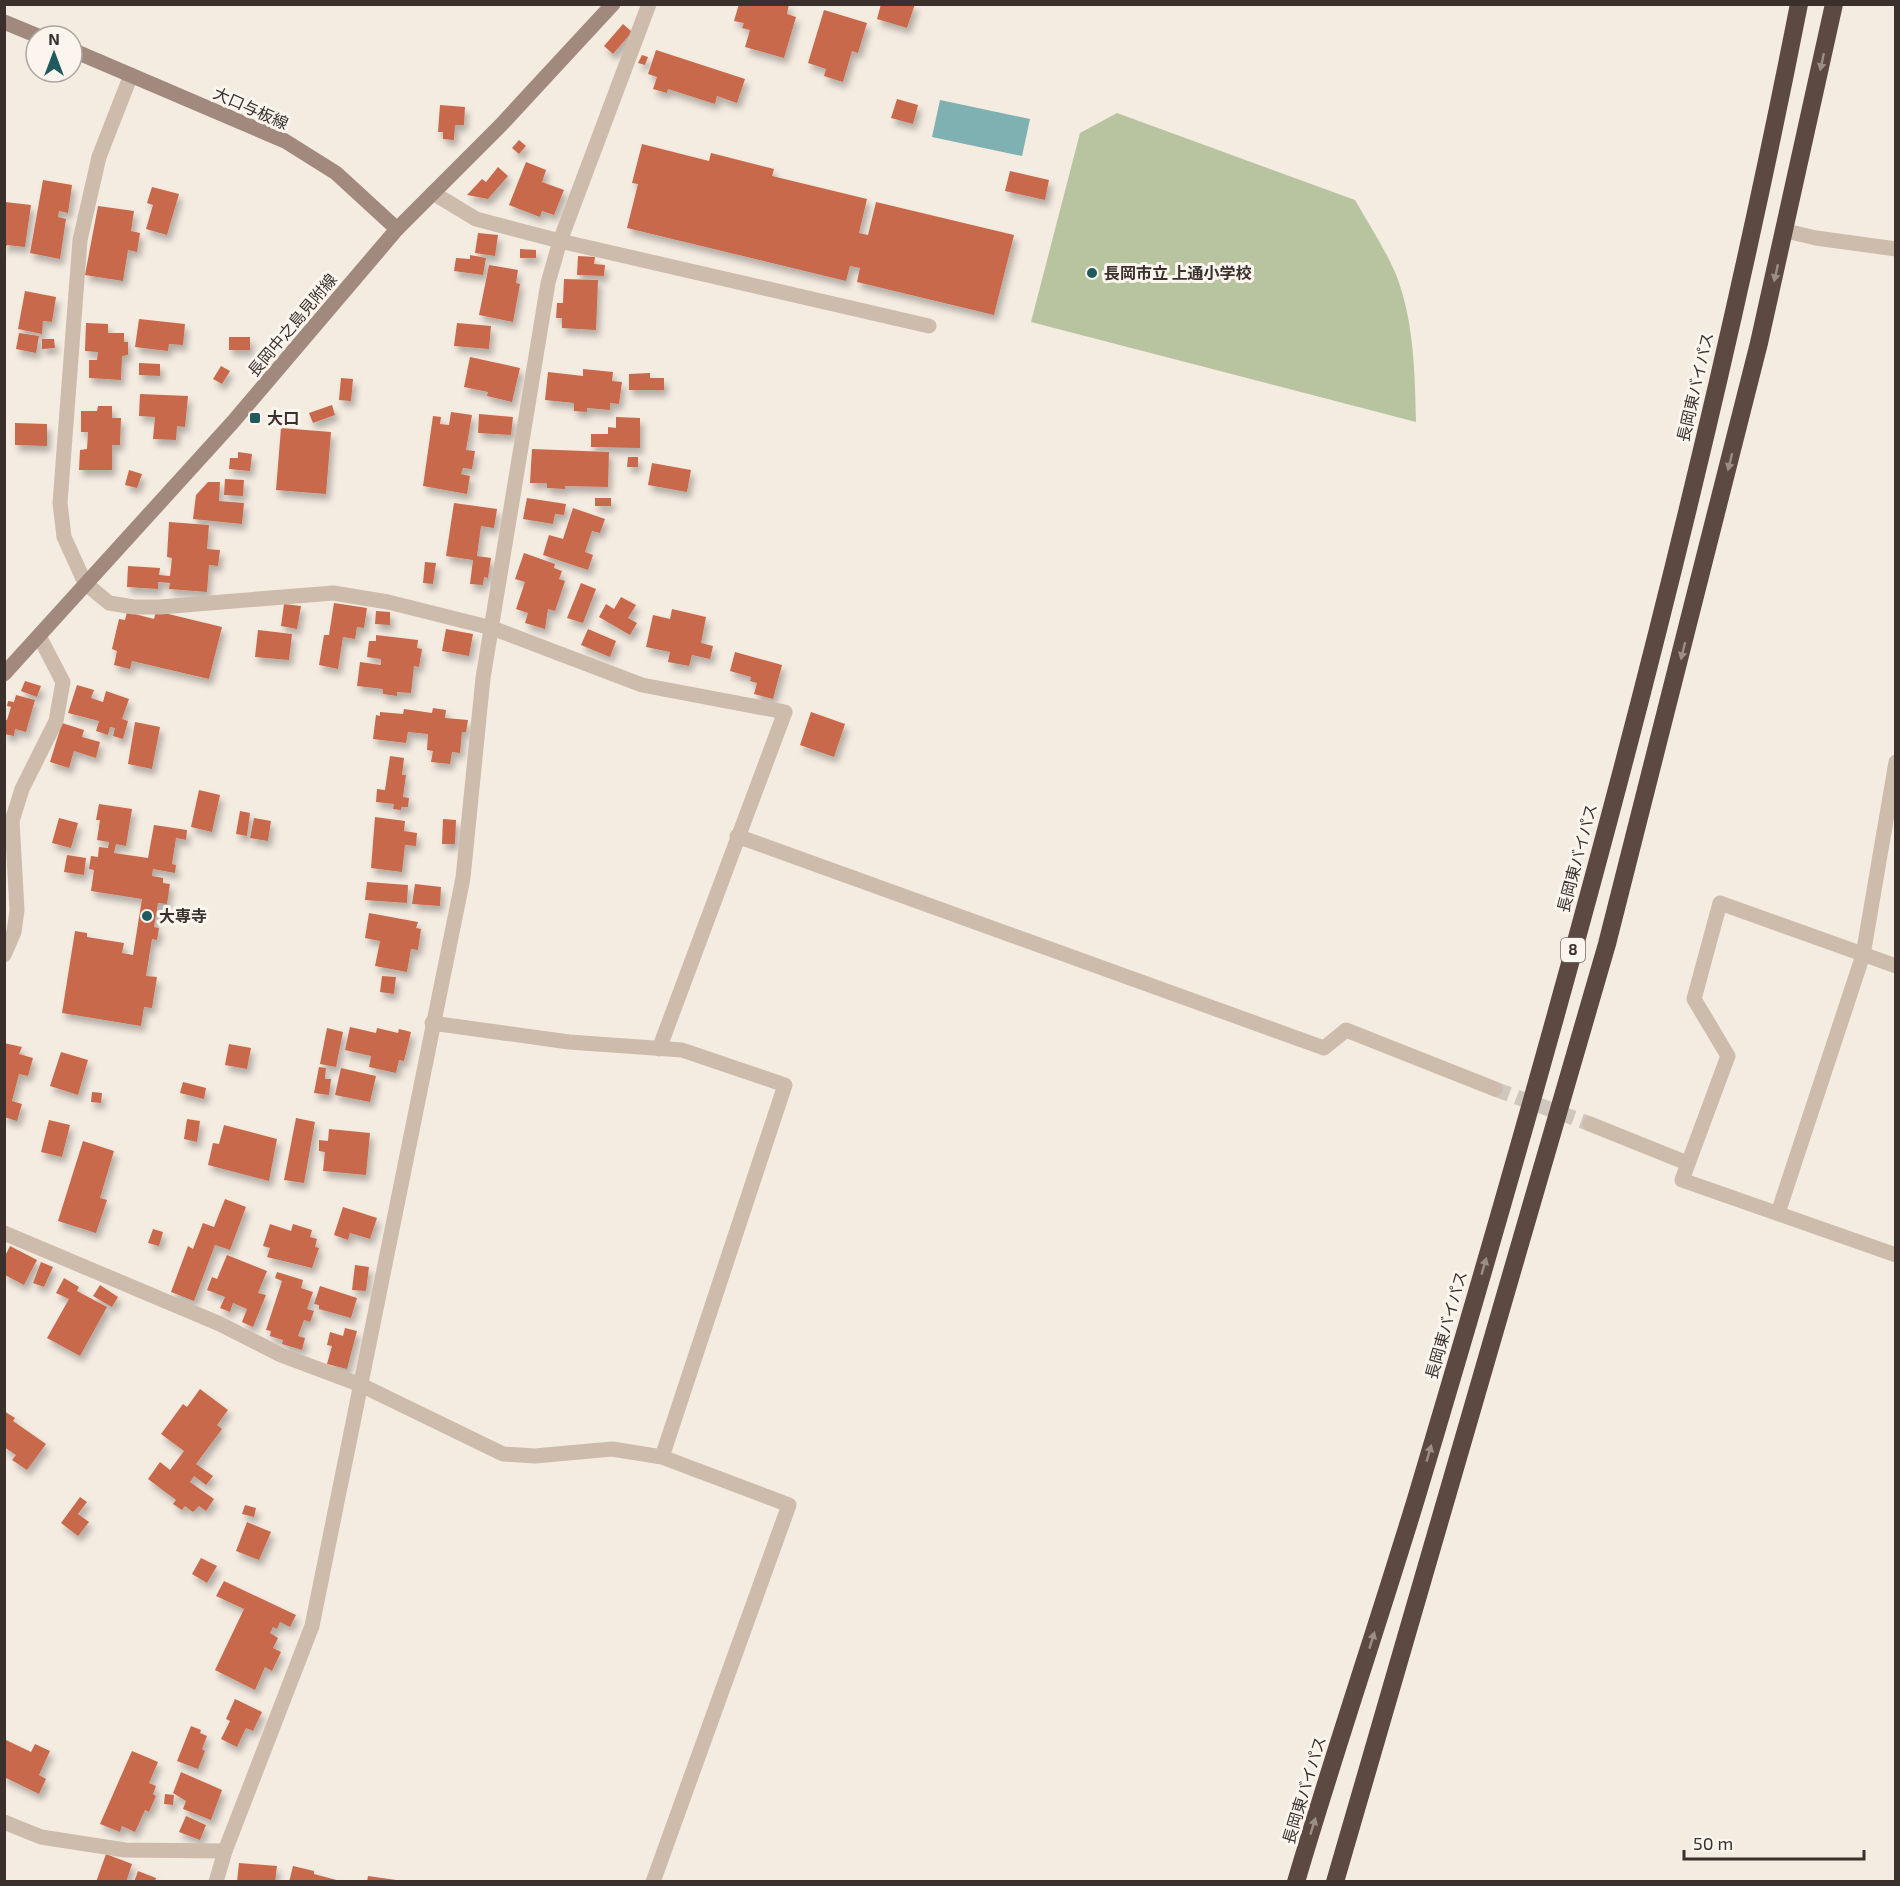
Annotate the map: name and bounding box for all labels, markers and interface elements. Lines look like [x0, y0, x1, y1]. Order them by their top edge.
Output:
north arrow [24, 24, 84, 84]
text: N [48, 29, 60, 48]
one-way arrow [1817, 52, 1826, 71]
street label: 大口与板線 [211, 83, 292, 132]
place label: 長岡市立 上通小学校 [1104, 263, 1251, 282]
one-way arrow [1770, 264, 1780, 282]
marker: 長岡市立 上通小学校 [1085, 266, 1099, 280]
street label: 長岡中之島見附線 [243, 270, 340, 380]
street label: 長岡東バイパス [1673, 330, 1716, 443]
place label: 大口 [267, 408, 299, 427]
marker: 大口 [248, 411, 262, 425]
one-way arrow [1725, 453, 1735, 472]
one-way arrow [1677, 642, 1687, 661]
street label: 長岡東バイパス [1553, 801, 1600, 914]
place label: 大専寺 [159, 906, 207, 925]
marker: 大専寺 [140, 909, 154, 923]
road number: 8 [1561, 938, 1585, 962]
one-way arrow [1480, 1257, 1489, 1275]
street label: 長岡東バイパス [1421, 1269, 1470, 1381]
one-way arrow [1425, 1444, 1434, 1462]
one-way arrow [1368, 1631, 1377, 1649]
street label: 長岡東バイパス [1278, 1734, 1329, 1846]
one-way arrow [1309, 1817, 1318, 1835]
scale bar [1684, 1823, 1864, 1861]
text: 50 m [1693, 1832, 1733, 1854]

